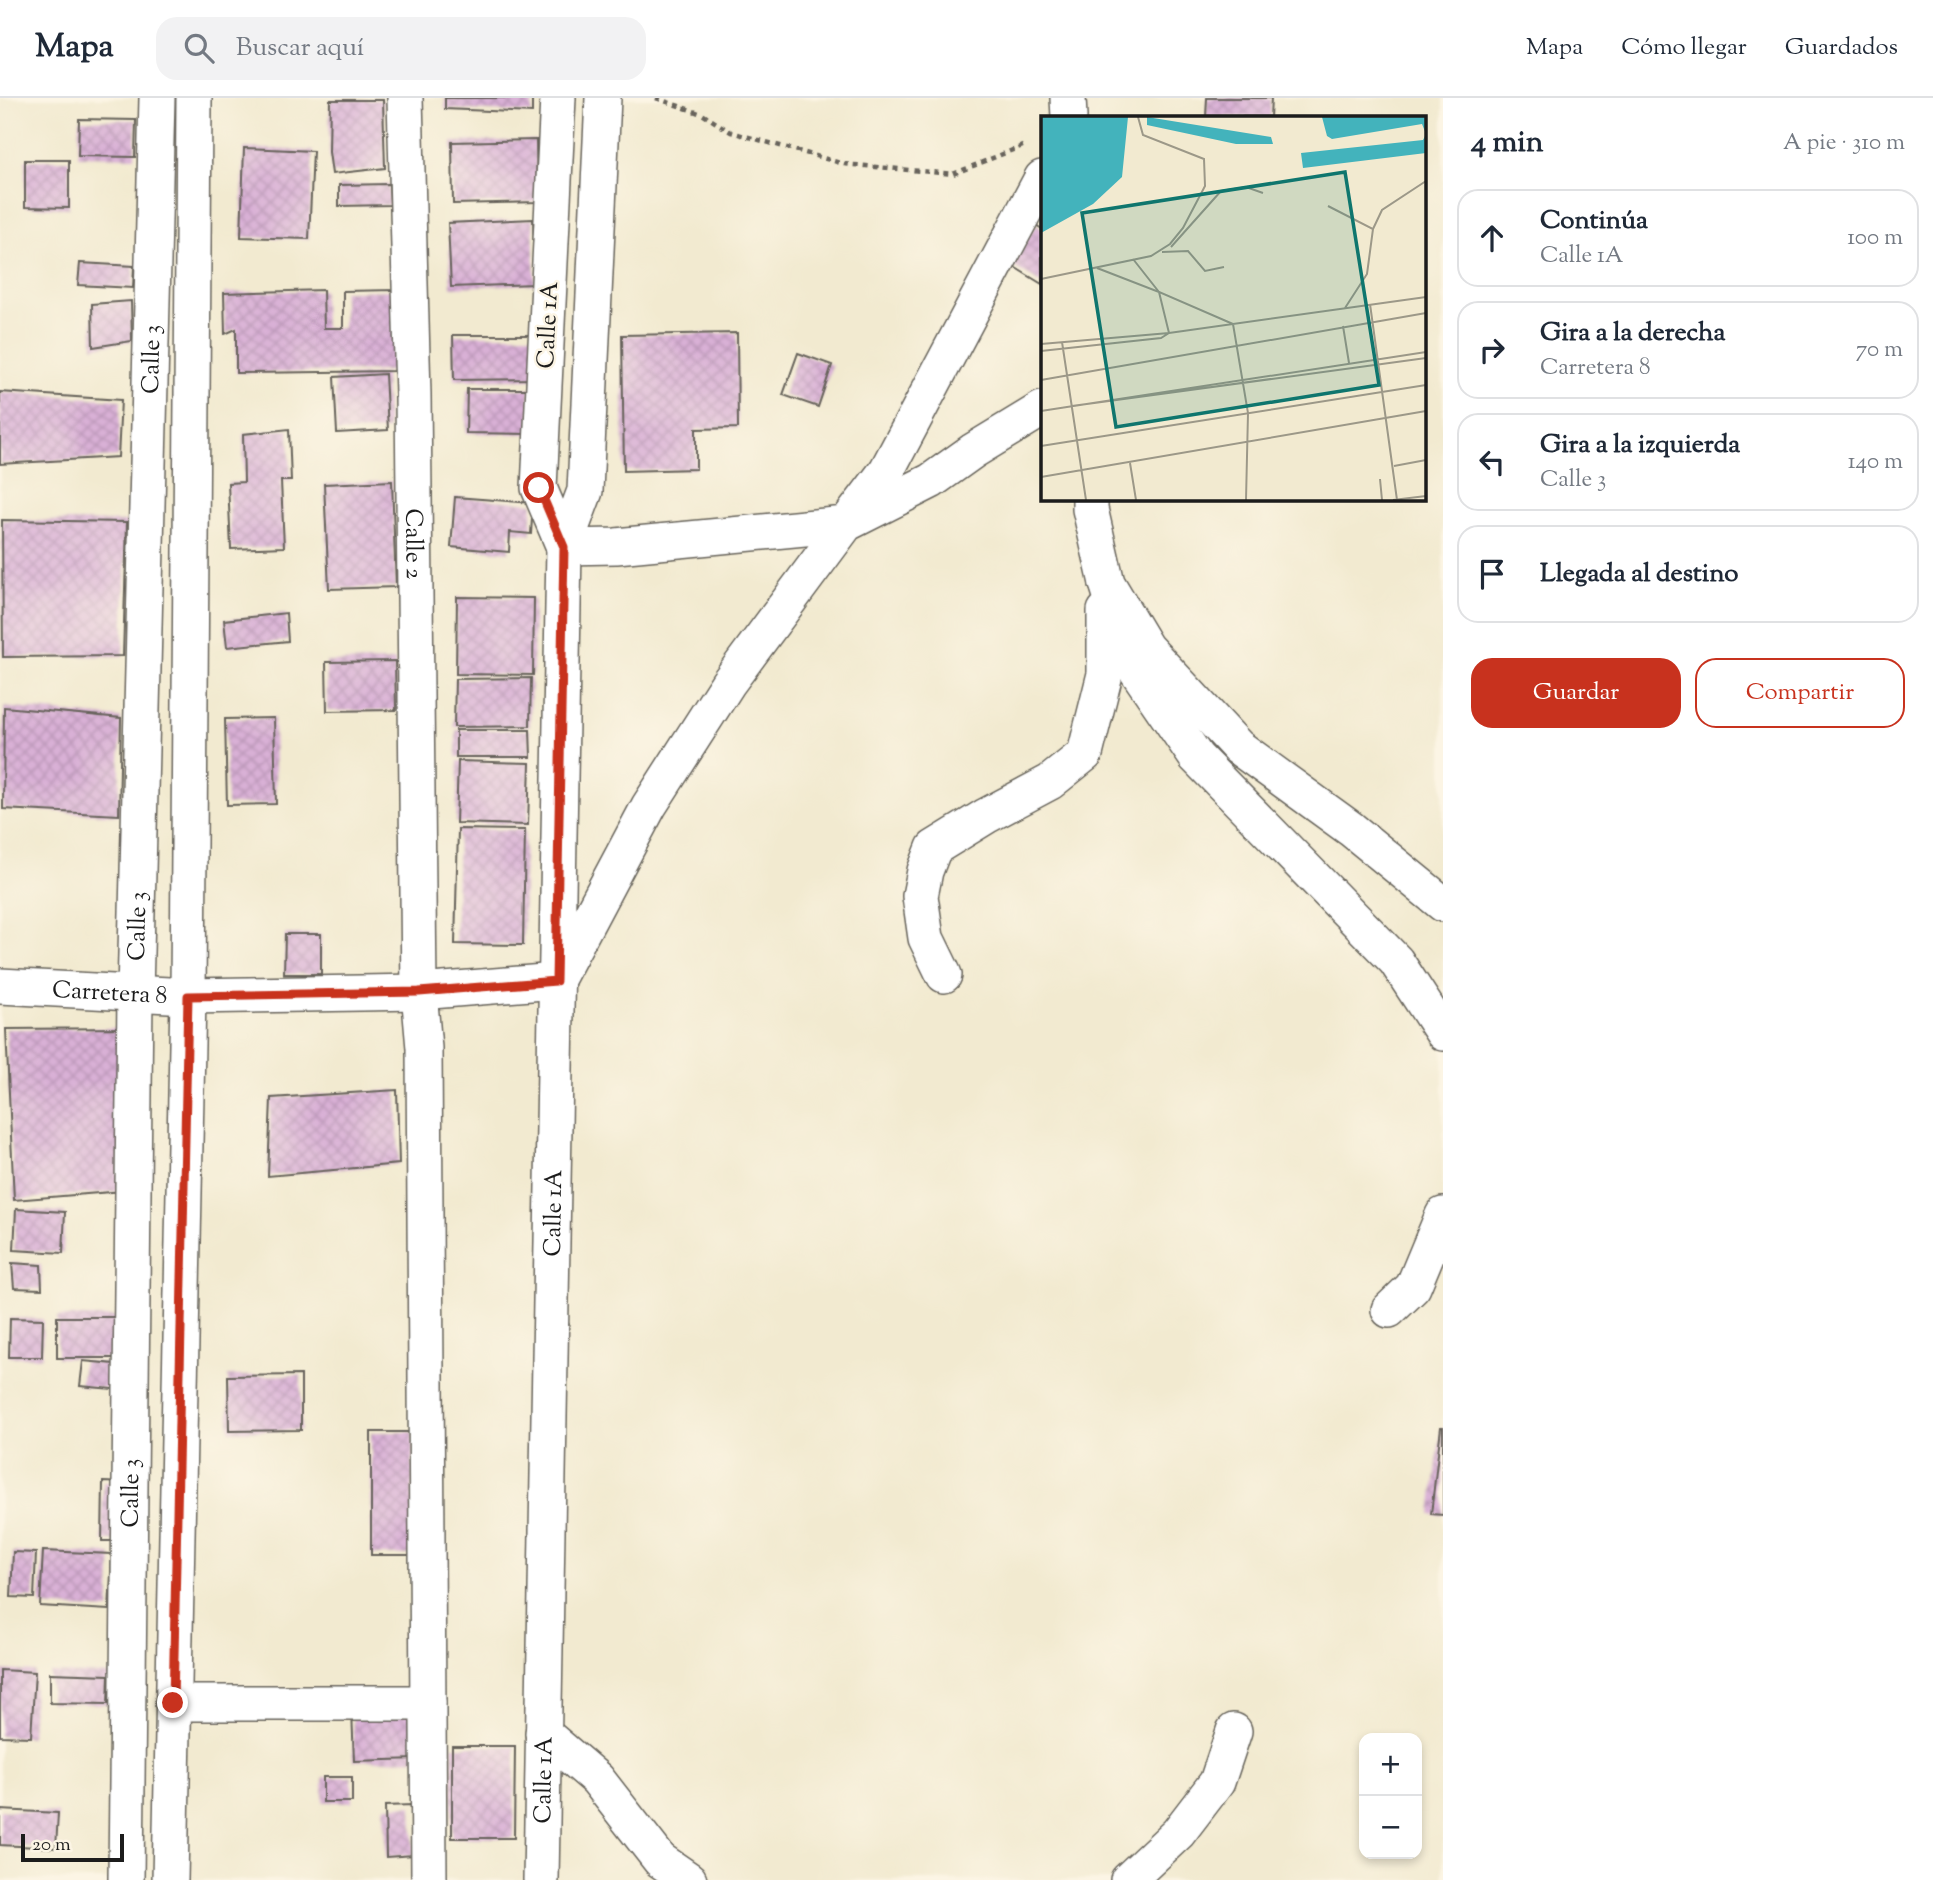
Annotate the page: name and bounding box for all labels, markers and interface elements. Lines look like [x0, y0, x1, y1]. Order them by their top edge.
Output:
search box [156, 17, 646, 80]
text: Mapa [35, 24, 114, 72]
icon: search [180, 29, 218, 67]
text: Buscar aquí [236, 30, 364, 67]
text: Mapa [1526, 31, 1583, 65]
text: Cómo llegar [1621, 31, 1747, 65]
text: Guardados [1785, 31, 1898, 65]
inset map [1041, 116, 1426, 500]
text: 4 min [1471, 122, 1544, 165]
text: A pie · 310 m [1783, 127, 1905, 160]
text: Continúa [1540, 203, 1648, 240]
icon: ahead [1473, 219, 1511, 257]
text: 100 m [1847, 222, 1903, 255]
text: Calle 1A [1540, 240, 1624, 273]
street label: Calle 1A [530, 280, 568, 370]
text: Gira a la derecha [1540, 315, 1725, 352]
street label: Calle 3 [135, 324, 170, 394]
icon: right [1473, 331, 1511, 369]
text: 70 m [1856, 334, 1903, 367]
text: Carretera 8 [1540, 352, 1651, 385]
text: Gira a la izquierda [1540, 427, 1740, 464]
icon: left [1473, 443, 1511, 481]
text: 140 m [1848, 446, 1903, 479]
text: Calle 3 [1540, 464, 1606, 497]
route start [523, 472, 554, 503]
street label: Calle 2 [395, 508, 430, 579]
icon: arrive [1473, 555, 1511, 593]
text: Llegada al destino [1540, 556, 1738, 593]
button: Guardar [1471, 658, 1681, 728]
button: Compartir [1695, 658, 1905, 728]
street label: Calle 3 [121, 891, 157, 961]
street label: Carretera 8 [51, 974, 168, 1014]
street label: Calle 1A [537, 1169, 572, 1257]
street label: Calle 3 [115, 1458, 149, 1528]
route end [157, 1687, 188, 1718]
map controls [1359, 1733, 1422, 1859]
button: + [1359, 1733, 1422, 1796]
street label: Calle 1A [527, 1736, 562, 1824]
button: − [1359, 1796, 1422, 1859]
scale bar [21, 1831, 124, 1863]
text: 20 m [32, 1832, 71, 1859]

